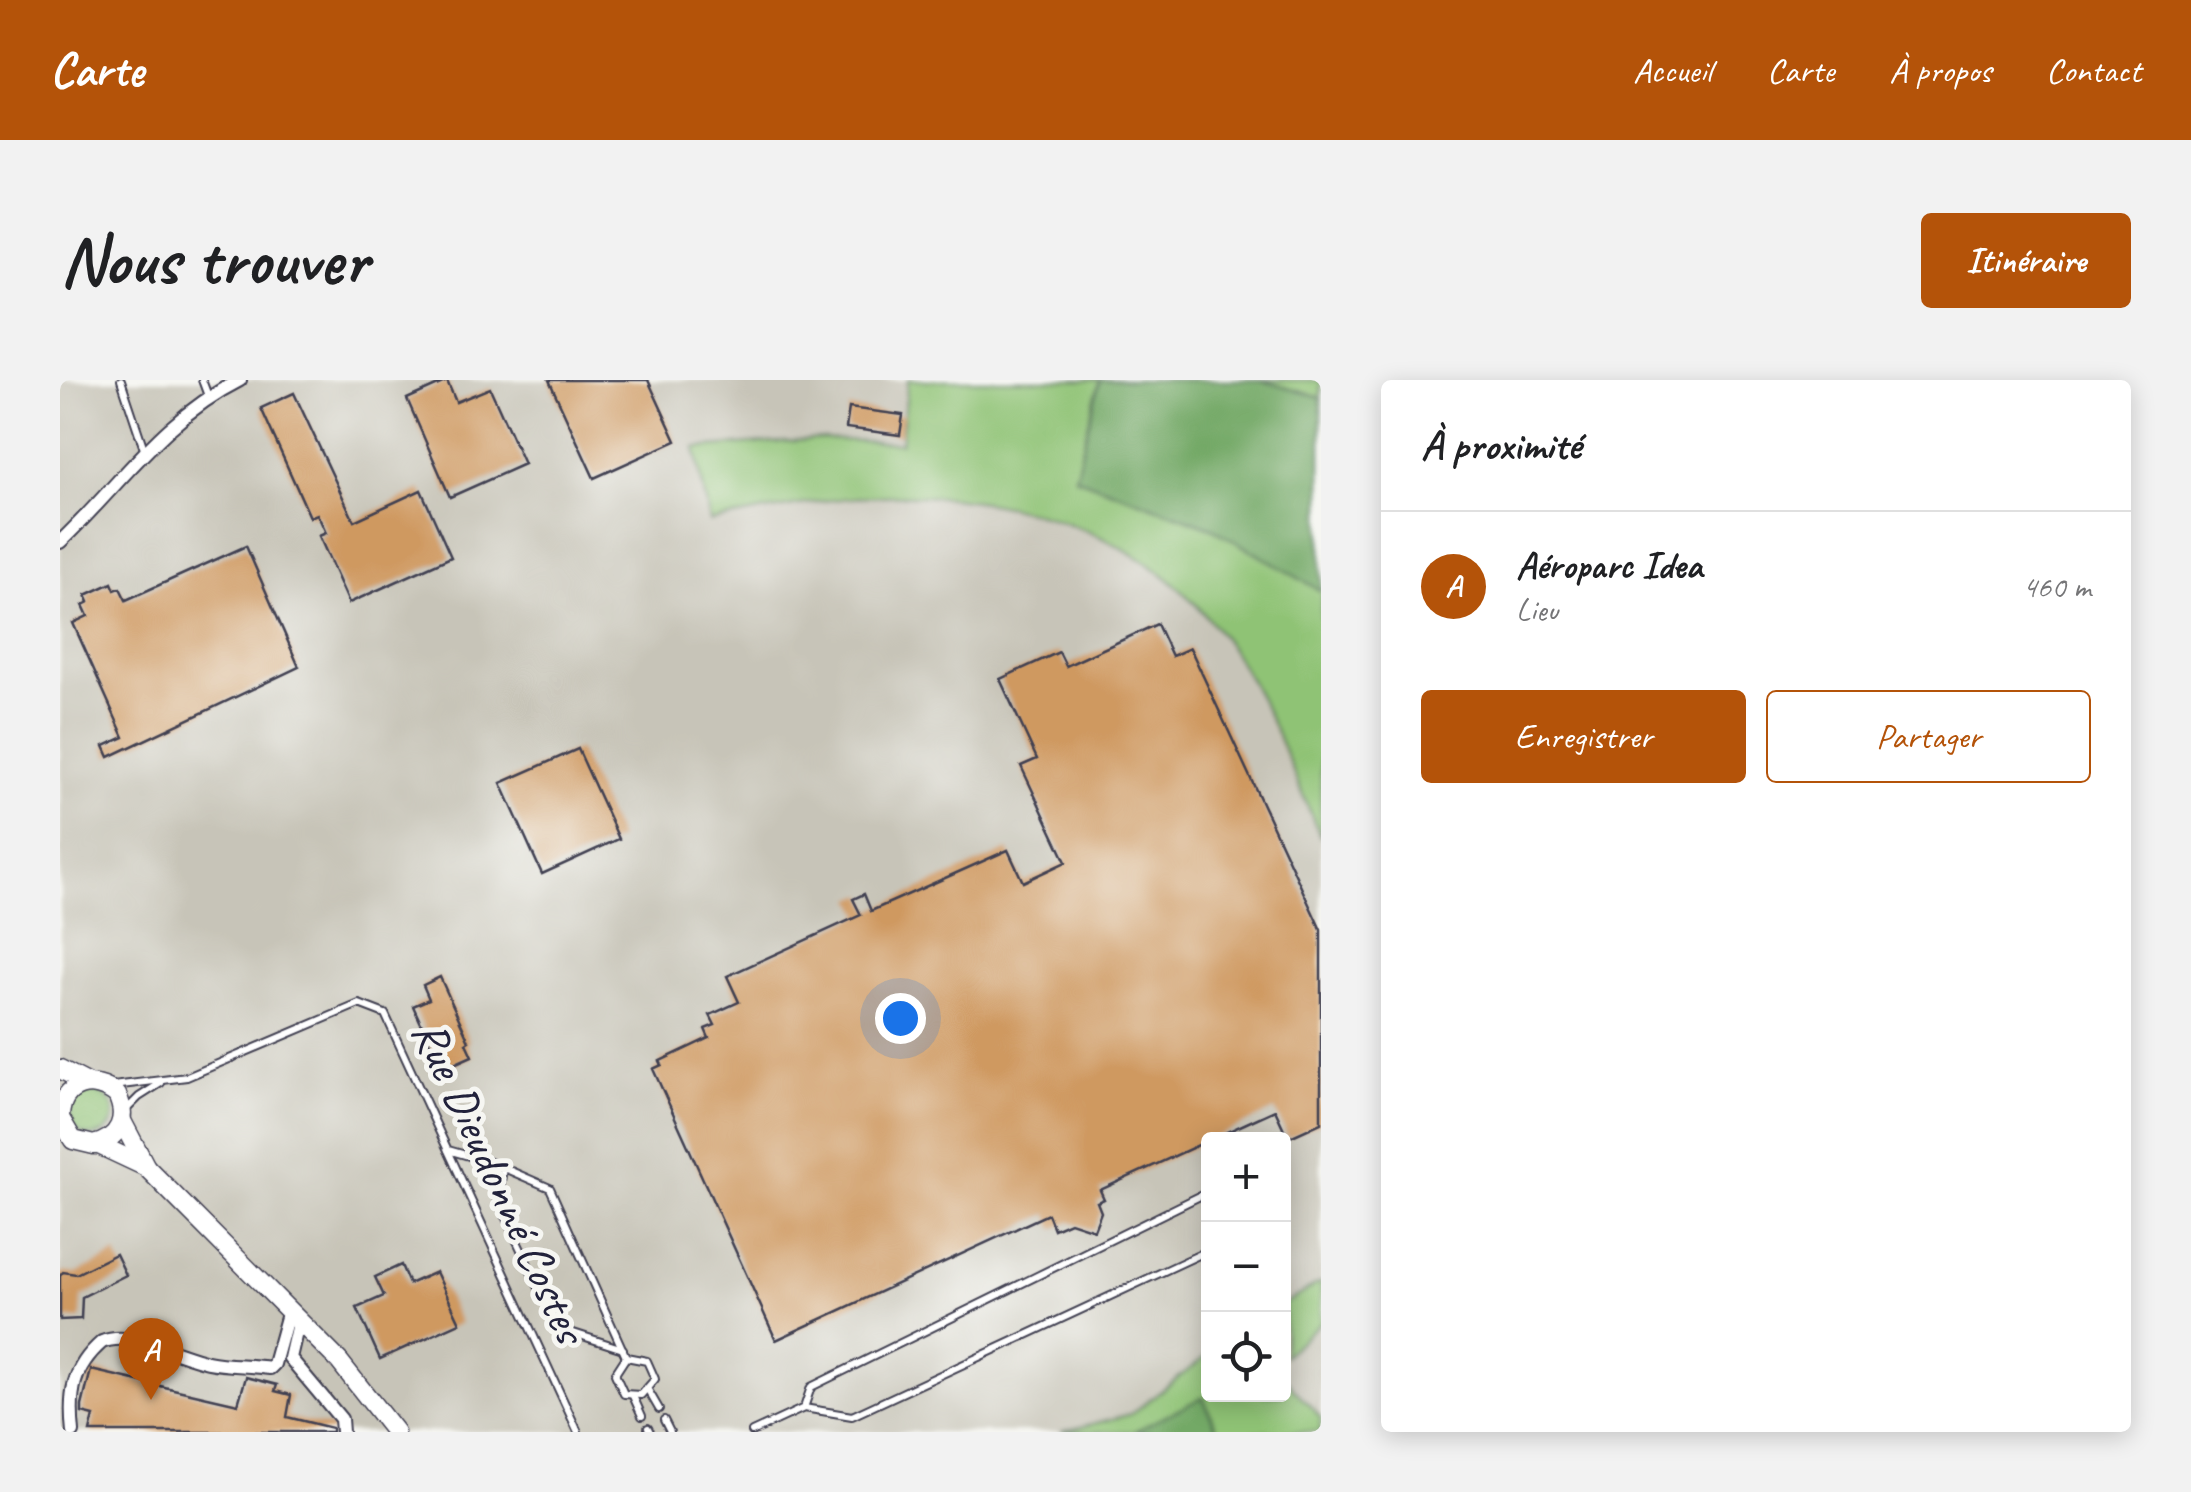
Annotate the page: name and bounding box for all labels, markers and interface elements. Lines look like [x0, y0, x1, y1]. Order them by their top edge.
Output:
text: Carte [50, 40, 144, 100]
text: Accueil [1633, 48, 1712, 93]
text: Carte [1767, 48, 1834, 93]
text: À propos [1889, 48, 1991, 93]
text: Contact [2046, 48, 2141, 93]
button: Itinéraire [1921, 213, 2131, 308]
text: Nous trouver [60, 216, 367, 304]
text: À proximité [1421, 419, 1581, 472]
text: Aéroparc Idea [1516, 542, 1702, 589]
text: A [1445, 566, 1462, 607]
text: 460 m [2022, 566, 2091, 607]
text: Lieu [1516, 589, 1558, 630]
button: Enregistrer [1421, 690, 1746, 783]
button: Partager [1766, 690, 2091, 783]
your location [875, 993, 926, 1044]
street label: Rue Dieudonné Costes [399, 1010, 603, 1355]
map controls [1201, 1132, 1291, 1402]
button: + [1201, 1132, 1291, 1222]
button: − [1201, 1222, 1291, 1312]
button: locate [1201, 1312, 1291, 1402]
pin: A [118, 1318, 184, 1400]

